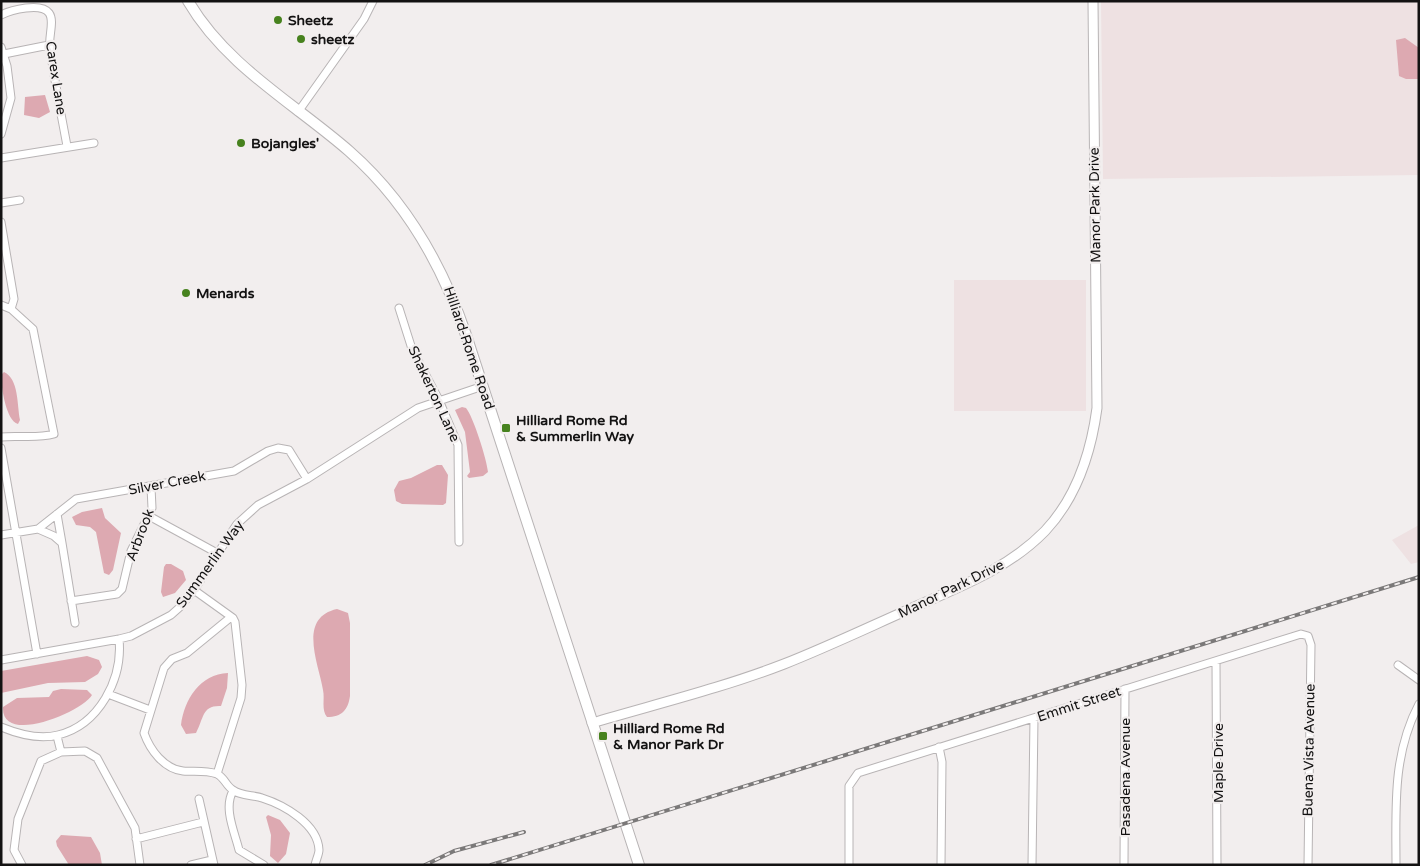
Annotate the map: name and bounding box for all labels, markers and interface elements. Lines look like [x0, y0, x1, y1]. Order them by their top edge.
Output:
place label: Sheetz [288, 12, 333, 29]
marker: Sheetz [272, 14, 284, 26]
place label: sheetz [311, 31, 354, 48]
marker: sheetz [295, 33, 307, 45]
street label: Carex Lane [42, 40, 70, 116]
place label: Bojangles' [251, 135, 319, 152]
marker: Bojangles' [235, 137, 247, 149]
street label: Manor Park Drive [1085, 147, 1105, 263]
street label: Hilliard-Rome Road [440, 284, 498, 412]
place label: Menards [196, 285, 255, 302]
marker: Menards [180, 287, 192, 299]
street label: Shakerton Lane [404, 343, 464, 445]
place label: Hilliard Rome Rd & Summerlin Way [516, 412, 634, 445]
marker: Hilliard Rome Rd & Summerlin Way [500, 422, 512, 434]
street label: Silver Creek [127, 467, 207, 499]
street label: Arbrook [122, 506, 158, 563]
street label: Summerlin Way [173, 517, 248, 611]
street label: Manor Park Drive [895, 556, 1007, 622]
street label: Emmit Street [1035, 682, 1124, 726]
street label: Buena Vista Avenue [1299, 683, 1319, 817]
street label: Pasadena Avenue [1117, 718, 1134, 836]
place label: Hilliard Rome Rd & Manor Park Dr [613, 720, 725, 753]
street label: Maple Drive [1210, 723, 1227, 803]
marker: Hilliard Rome Rd & Manor Park Dr [597, 730, 609, 742]

